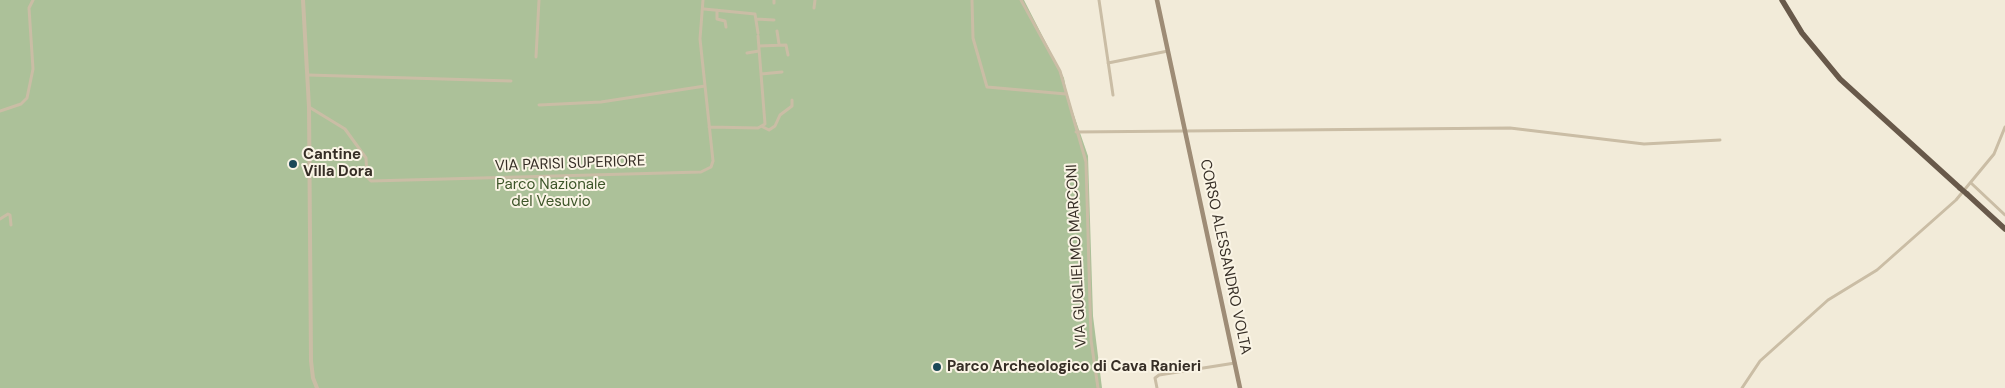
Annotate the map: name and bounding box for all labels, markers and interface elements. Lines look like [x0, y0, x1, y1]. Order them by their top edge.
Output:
place label: Cantine Villa Dora [303, 146, 373, 181]
street label: VIA PARISI SUPERIORE [494, 152, 646, 176]
marker: Cantine Villa Dora [287, 158, 299, 170]
street label: CORSO ALESSANDRO VOLTA [1195, 158, 1255, 356]
street label: VIA GUGLIELMO MARCONI [1063, 164, 1091, 348]
park label: Parco Nazionale del Vesuvio [496, 176, 606, 211]
place label: Parco Archeologico di Cava Ranieri [947, 358, 1201, 376]
marker: Parco Archeologico di Cava Ranieri [931, 361, 943, 373]

